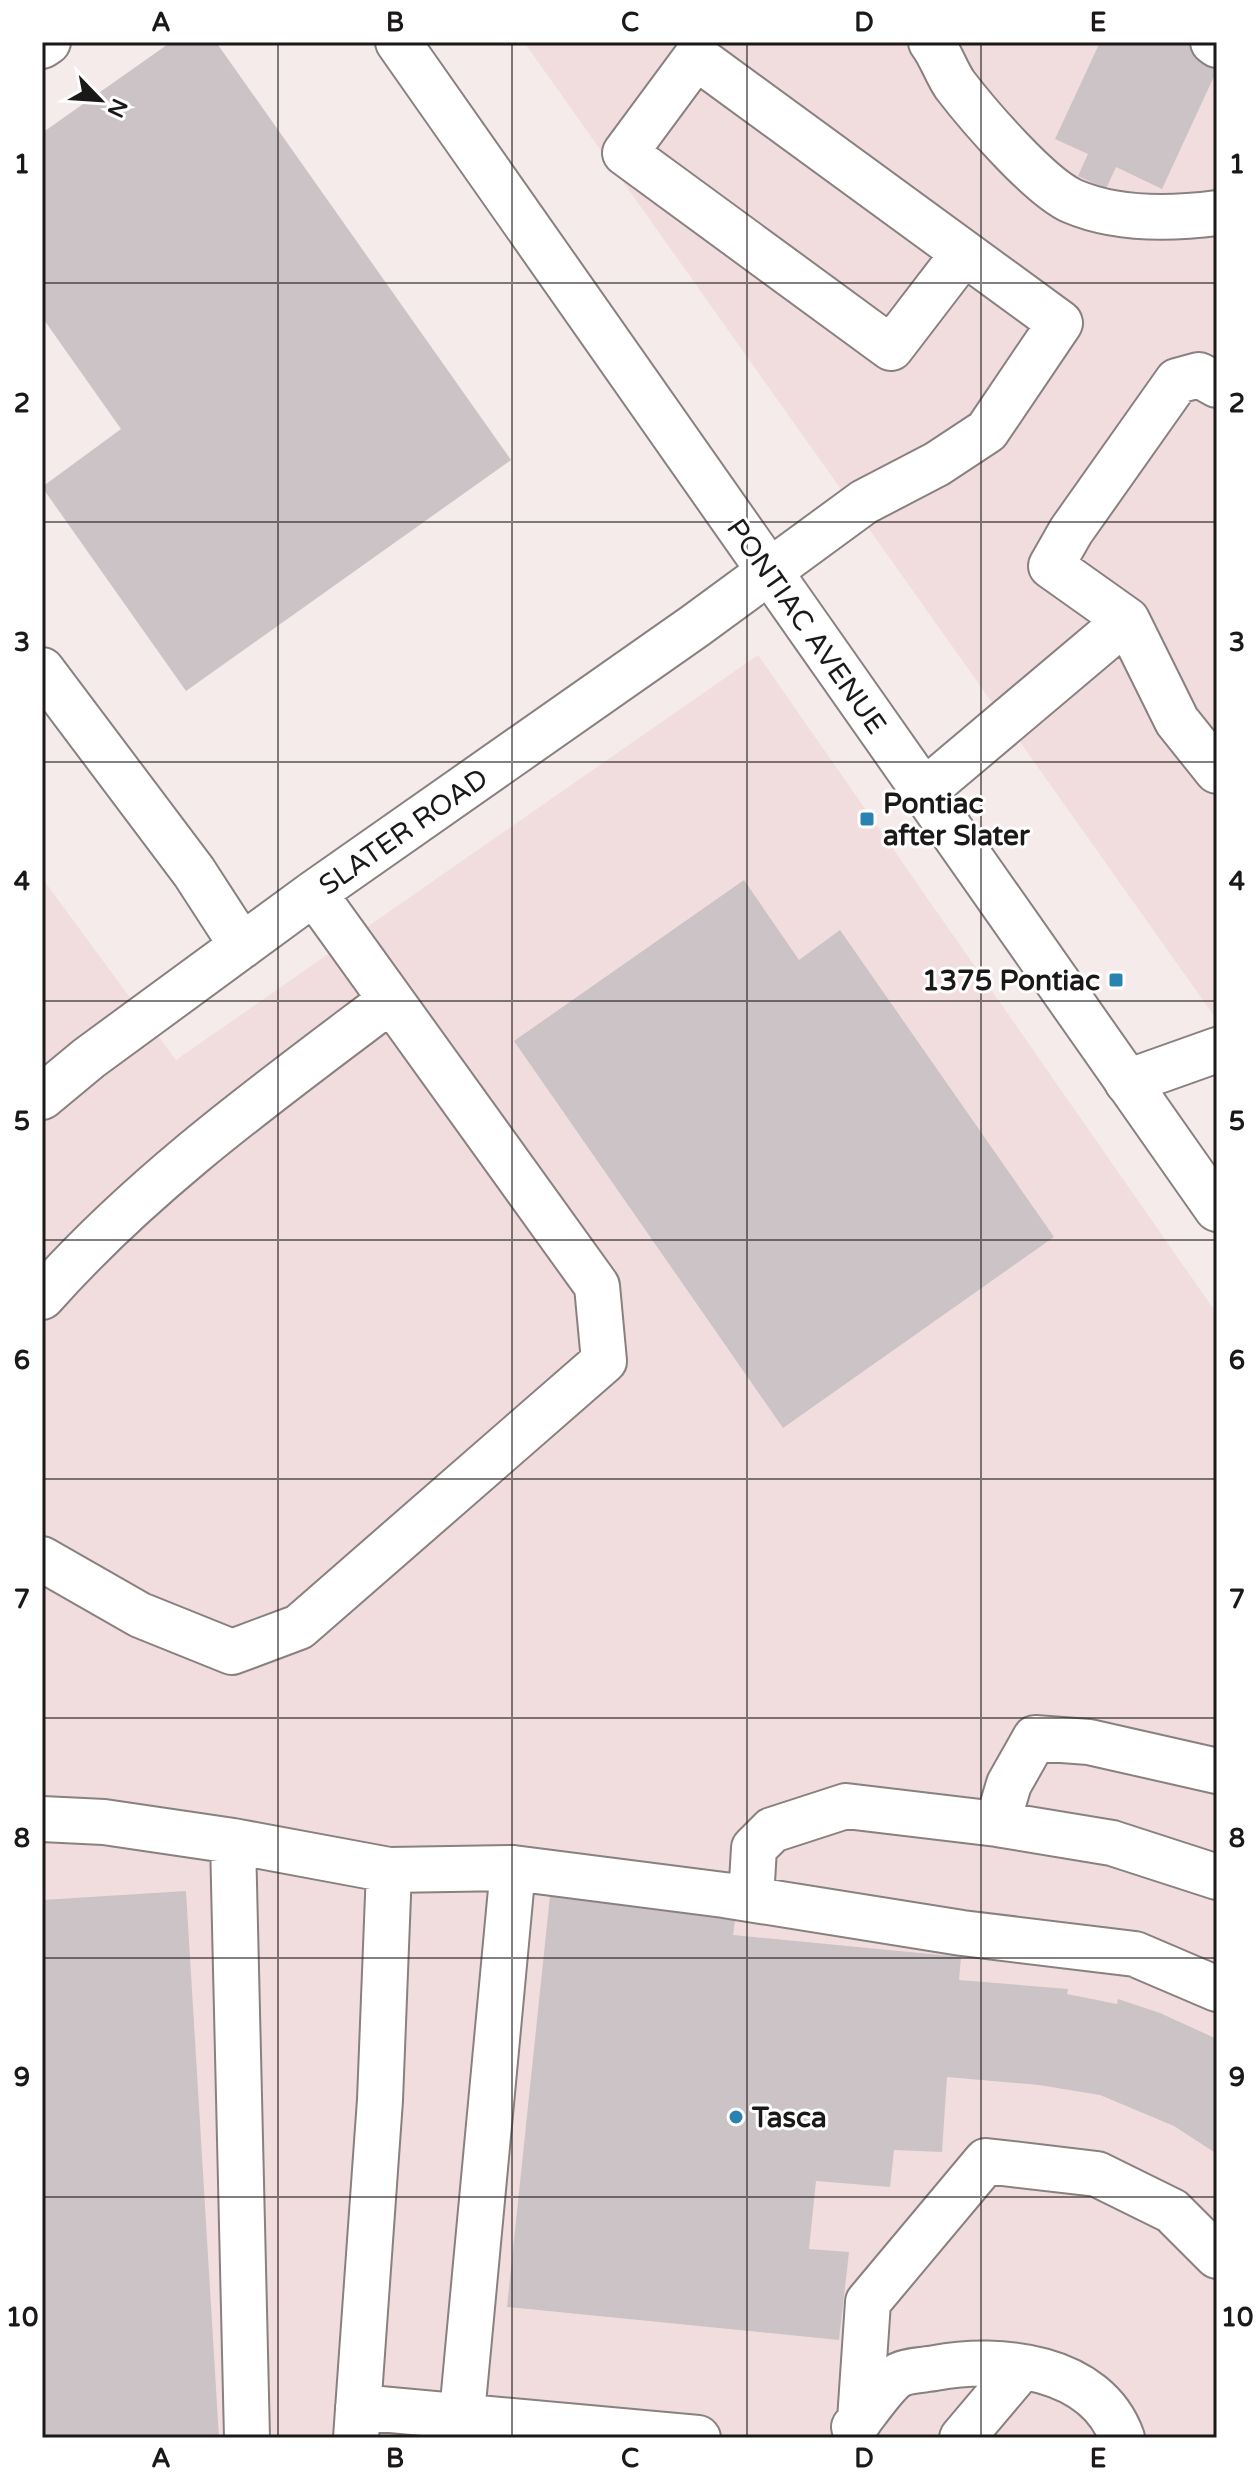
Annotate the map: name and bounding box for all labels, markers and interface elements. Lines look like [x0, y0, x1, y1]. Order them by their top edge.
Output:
text: A [151, 7, 171, 38]
text: B [386, 7, 404, 38]
text: C [621, 7, 639, 38]
text: D [854, 7, 874, 38]
text: E [1090, 7, 1106, 38]
north arrow [60, 60, 140, 140]
text: N [102, 95, 133, 122]
text: 1 [14, 149, 30, 180]
text: 1 [1229, 149, 1245, 180]
text: 2 [14, 388, 30, 419]
text: 2 [1229, 388, 1245, 419]
street label: PONTIAC AVENUE [719, 512, 893, 741]
text: 3 [14, 627, 30, 658]
text: 3 [1229, 627, 1245, 658]
street label: SLATER ROAD [313, 761, 495, 903]
place label: Pontiac after Slater [883, 787, 1031, 853]
marker: Pontiac after Slater [858, 810, 876, 828]
text: 4 [14, 866, 30, 897]
text: 4 [1229, 866, 1245, 897]
place label: 1375 Pontiac [922, 964, 1100, 998]
marker: 1375 Pontiac [1107, 971, 1125, 989]
text: 5 [14, 1106, 30, 1137]
text: 5 [1229, 1106, 1245, 1137]
text: 6 [14, 1345, 30, 1376]
text: 6 [1229, 1345, 1245, 1376]
text: 7 [14, 1584, 30, 1615]
text: 7 [1229, 1584, 1245, 1615]
text: 8 [14, 1823, 30, 1854]
text: 8 [1229, 1823, 1245, 1854]
text: 9 [14, 2062, 30, 2093]
text: 9 [1229, 2062, 1245, 2093]
place label: Tasca [751, 2101, 827, 2135]
marker: Tasca [727, 2108, 745, 2126]
text: 10 [6, 2302, 38, 2333]
text: 10 [1221, 2302, 1253, 2333]
text: A [151, 2443, 171, 2474]
text: B [386, 2443, 404, 2474]
text: C [621, 2443, 639, 2474]
text: D [854, 2443, 874, 2474]
text: E [1090, 2443, 1106, 2474]

